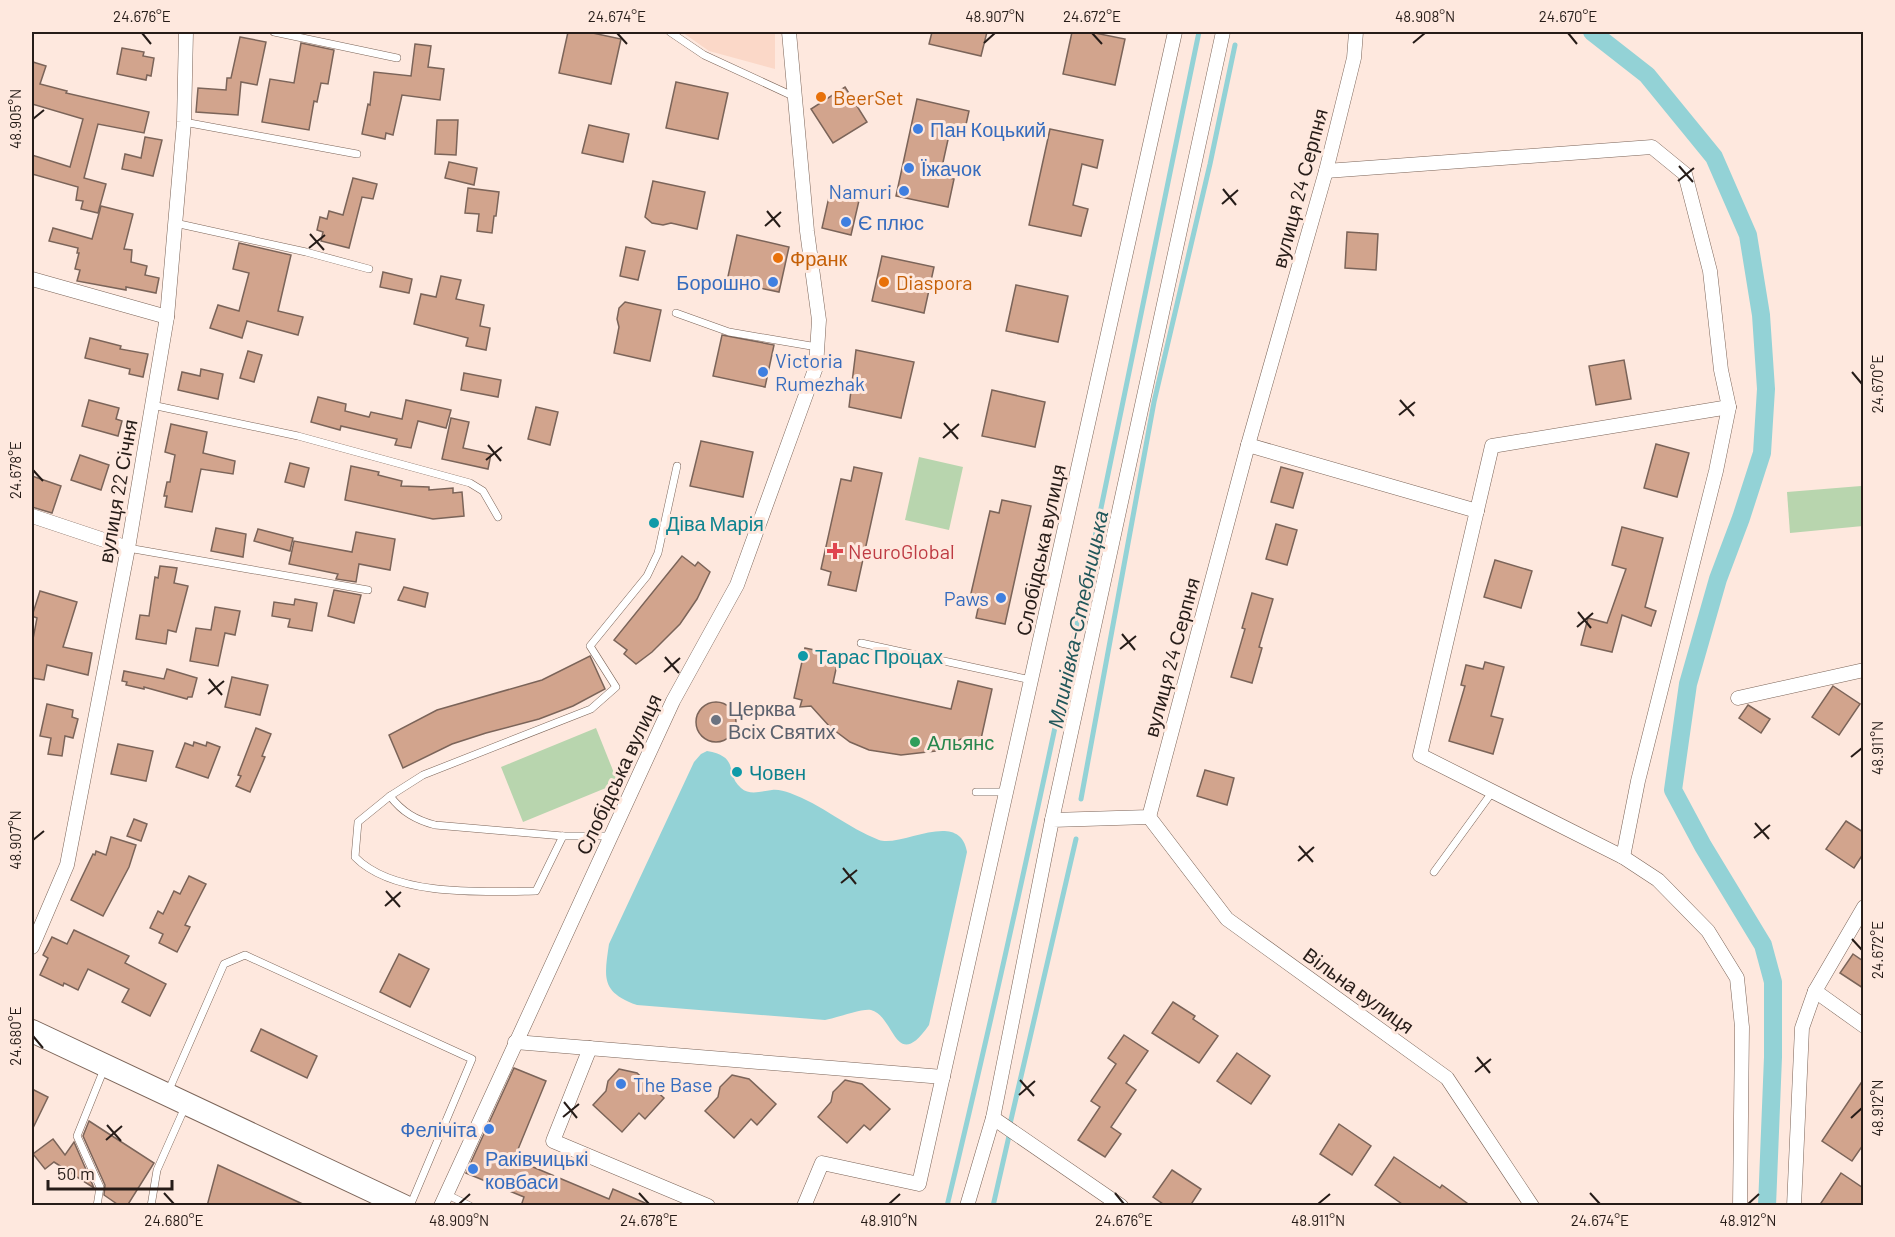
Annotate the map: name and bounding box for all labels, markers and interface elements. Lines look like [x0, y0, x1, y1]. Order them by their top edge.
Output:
text: 24.676°E [113, 7, 171, 25]
text: 24.674°E [588, 7, 646, 25]
text: 48.907°N [965, 7, 1025, 25]
text: 24.672°E [1063, 7, 1121, 25]
text: 48.908°N [1395, 7, 1455, 25]
text: 24.670°E [1539, 7, 1597, 25]
place label: BeerSet [833, 85, 904, 109]
text: 48.905°N [6, 89, 24, 149]
marker: BeerSet [814, 90, 828, 104]
street label: вулиця 24 Серпня [1266, 106, 1332, 270]
place label: Пан Коцький [930, 117, 1046, 141]
marker: Пан Коцький [911, 122, 925, 136]
place label: Їжачок [921, 156, 981, 180]
marker: Їжачок [902, 161, 916, 175]
place label: Namuri [829, 179, 892, 203]
marker: Namuri [897, 184, 911, 198]
place label: Є плюс [858, 210, 924, 234]
marker: Є плюс [839, 215, 853, 229]
place label: Франк [790, 246, 847, 270]
marker: Франк [771, 251, 785, 265]
place label: Борошно [676, 270, 761, 294]
place label: Diaspora [896, 270, 973, 294]
marker: Борошно [766, 275, 780, 289]
marker: Diaspora [877, 275, 891, 289]
place label: Victoria Rumezhak [775, 348, 865, 395]
text: 24.670°E [1868, 355, 1886, 413]
marker: Victoria Rumezhak [756, 365, 770, 379]
street label: вулиця 22 Січня [93, 417, 141, 565]
text: 24.678°E [6, 441, 24, 499]
street label: Слобідська вулиця [1010, 462, 1070, 638]
water label: Млинівка-Стебницька [1042, 508, 1112, 730]
place label: Діва Марія [666, 511, 764, 535]
marker: Діва Марія [647, 516, 661, 530]
place label: NeuroGlobal [848, 539, 954, 563]
marker: NeuroGlobal [826, 542, 844, 560]
street label: вулиця 24 Серпня [1138, 575, 1204, 739]
place label: Paws [944, 586, 989, 610]
marker: Paws [994, 591, 1008, 605]
place label: Тарас Процах [815, 644, 943, 668]
marker: Тарас Процах [796, 649, 810, 663]
street label: Слобідська вулиця [570, 690, 666, 858]
place label: Церква Всіх Святих [728, 696, 836, 743]
marker: Церква Всіх Святих [709, 713, 723, 727]
text: 48.911°N [1868, 721, 1886, 775]
place label: Альянс [927, 730, 994, 754]
marker: Альянс [908, 735, 922, 749]
place label: Човен [749, 760, 806, 784]
marker: Човен [730, 765, 744, 779]
text: 48.907°N [6, 810, 24, 870]
text: 24.672°E [1868, 921, 1886, 979]
street label: Вільна вулиця [1299, 942, 1419, 1038]
text: 24.680°E [6, 1006, 24, 1066]
place label: The Base [633, 1072, 713, 1096]
marker: The Base [614, 1077, 628, 1091]
text: 48.912°N [1868, 1080, 1886, 1136]
place label: Фелічіта [400, 1117, 478, 1141]
marker: Фелічіта [482, 1122, 496, 1136]
place label: Раківчицькі ковбаси [485, 1146, 588, 1193]
scale bar [48, 1153, 172, 1191]
text: 50 m [57, 1162, 95, 1184]
marker: Раківчицькі ковбаси [466, 1162, 480, 1176]
text: 24.680°E [144, 1211, 204, 1229]
text: 48.909°N [429, 1211, 489, 1229]
text: 24.678°E [620, 1211, 678, 1229]
text: 48.910°N [860, 1211, 918, 1229]
text: 24.676°E [1095, 1211, 1153, 1229]
text: 48.911°N [1291, 1211, 1345, 1229]
text: 24.674°E [1571, 1211, 1629, 1229]
text: 48.912°N [1720, 1211, 1776, 1229]

